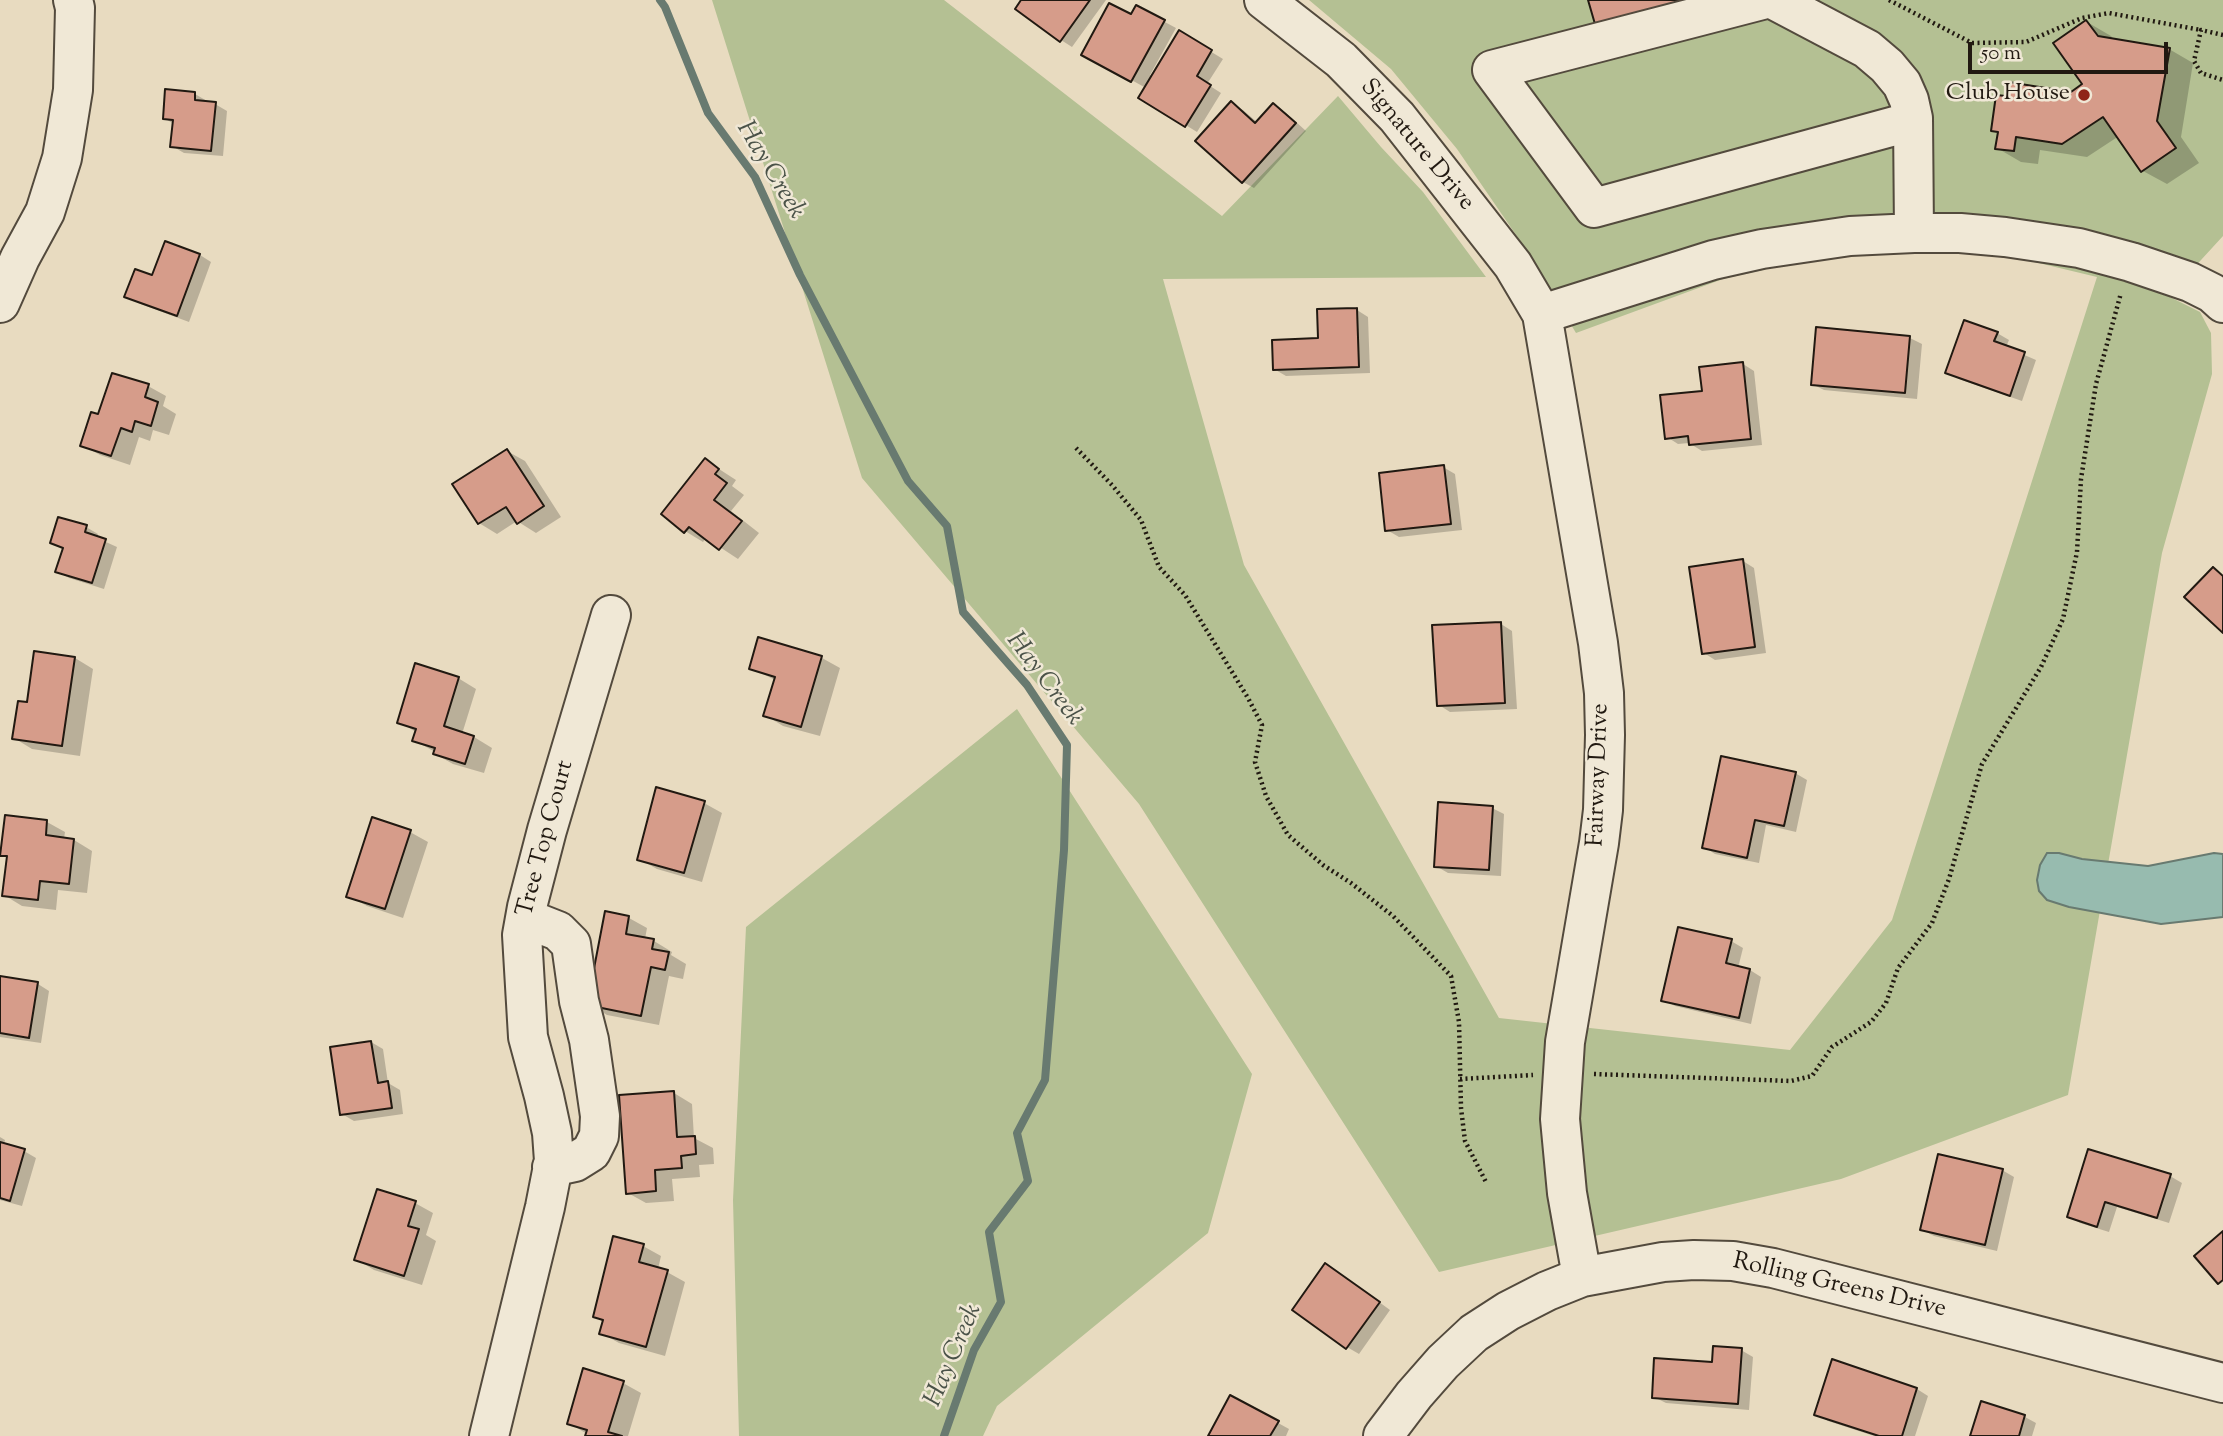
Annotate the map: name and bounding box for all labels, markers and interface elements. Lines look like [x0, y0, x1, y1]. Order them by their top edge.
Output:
scale bar [1971, 28, 2170, 72]
text: 50 m [1981, 39, 2021, 69]
street label: Signature Drive [1353, 74, 1479, 218]
place label: Club House [1946, 81, 2070, 109]
marker: Club House [2076, 87, 2092, 103]
water label: Hay Creek [728, 116, 810, 226]
water label: Hay Creek [998, 627, 1088, 733]
street label: Fairway Drive [1583, 703, 1617, 847]
street label: Tree Top Court [512, 758, 582, 920]
street label: Rolling Greens Drive [1730, 1248, 1948, 1326]
water label: Hay Creek [919, 1300, 991, 1412]

